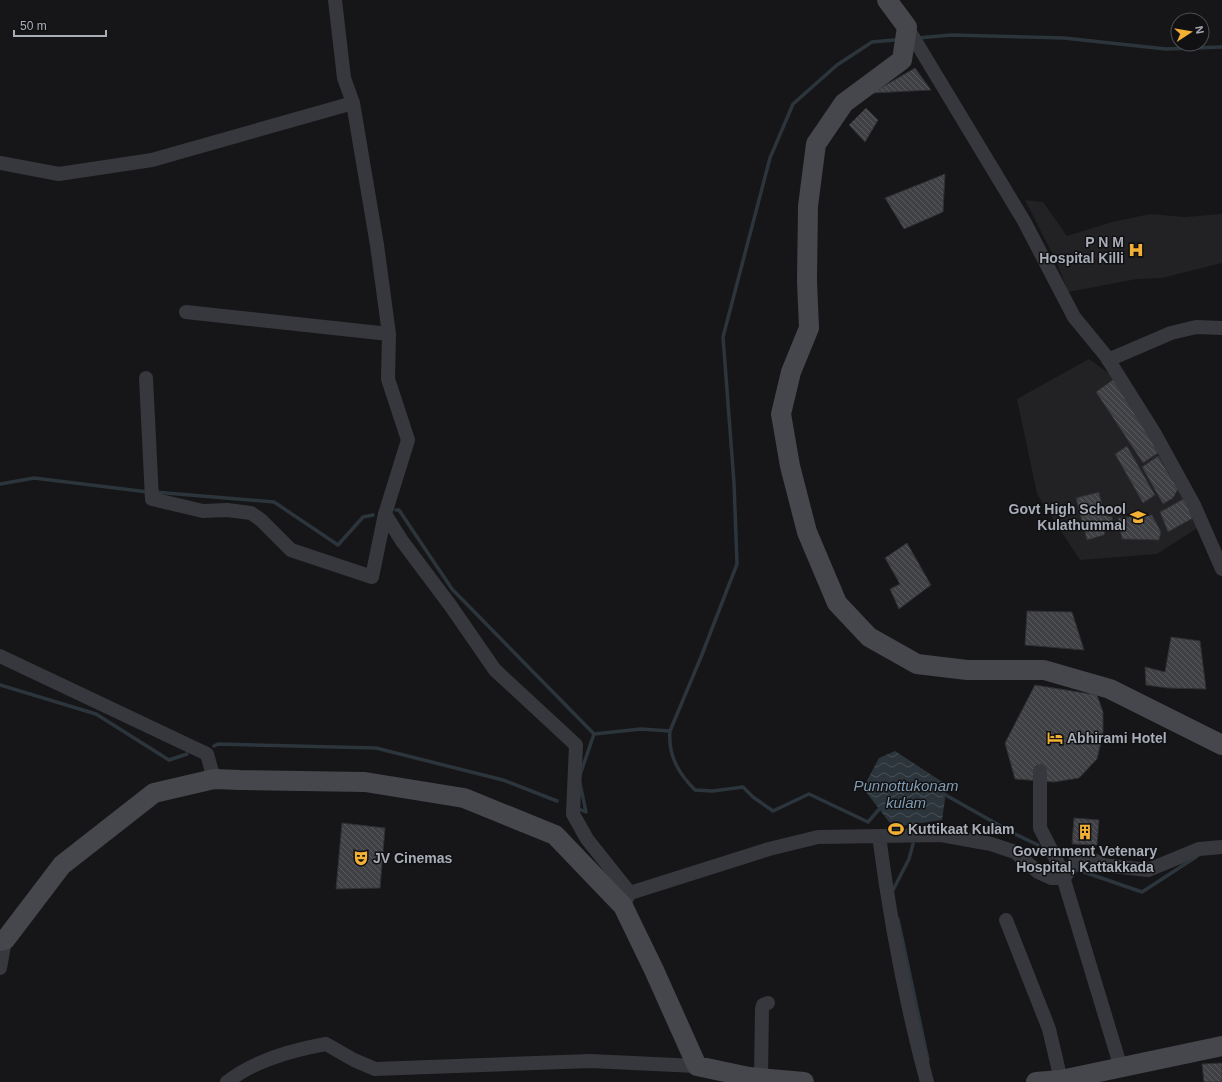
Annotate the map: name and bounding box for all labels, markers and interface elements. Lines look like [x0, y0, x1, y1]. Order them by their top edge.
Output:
scale bar [14, 12, 106, 38]
north arrow [1170, 12, 1210, 52]
text: 50 m [20, 19, 47, 33]
text: N [1193, 25, 1206, 35]
place label: P N M Hospital Killi [1039, 234, 1124, 266]
hospital icon: P N M Hospital Killi [1127, 241, 1145, 259]
place label: Govt High School Kulathummal [1009, 501, 1126, 533]
school or university icon: Govt High School Kulathummal [1129, 508, 1147, 526]
hotel icon: Abhirami Hotel [1046, 729, 1064, 747]
place label: Abhirami Hotel [1067, 730, 1167, 746]
water label: Punnottukonam kulam [853, 777, 959, 811]
sports icon: Kuttikaat Kulam [887, 820, 905, 838]
place label: Kuttikaat Kulam [908, 821, 1015, 837]
building icon: Government Vetenary Hospital, Kattakkada [1076, 823, 1094, 841]
place label: Government Vetenary Hospital, Kattakkada [1013, 843, 1158, 875]
theatre icon: JV Cinemas [352, 849, 370, 867]
place label: JV Cinemas [373, 850, 453, 866]

